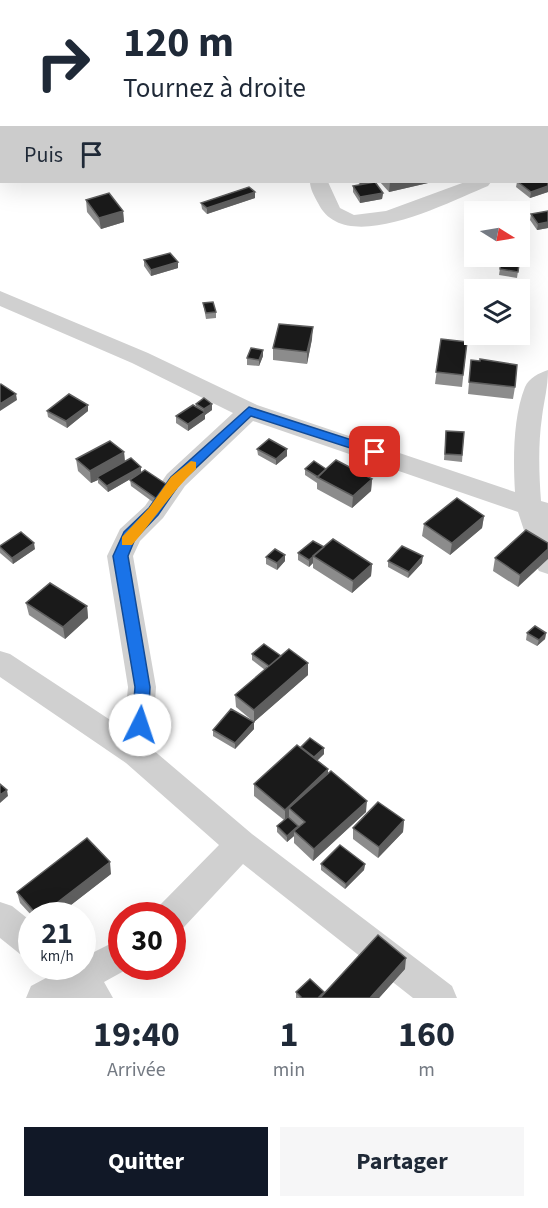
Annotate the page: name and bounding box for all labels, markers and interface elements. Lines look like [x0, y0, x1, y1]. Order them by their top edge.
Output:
text: 120 m [123, 13, 234, 73]
icon: right [24, 24, 102, 102]
text: Tournez à droite [123, 69, 306, 108]
icon: arrive [75, 138, 108, 171]
text: Puis [24, 139, 63, 171]
north arrow [464, 201, 530, 267]
map controls [464, 201, 530, 345]
button: layers [464, 279, 530, 345]
pin [349, 426, 400, 477]
icon: arrive [358, 435, 391, 468]
position arrow [108, 693, 172, 757]
speed limit sign: 30 [108, 902, 186, 980]
text: 21 [41, 912, 73, 955]
text: km/h [40, 946, 74, 967]
text: 19:40 [93, 1009, 180, 1060]
text: 1 [279, 1009, 298, 1060]
text: 160 [398, 1009, 455, 1060]
text: Arrivée [107, 1056, 166, 1084]
text: min [273, 1056, 305, 1084]
text: m [418, 1056, 435, 1084]
button: Quitter [24, 1127, 268, 1196]
button: Partager [280, 1127, 524, 1196]

